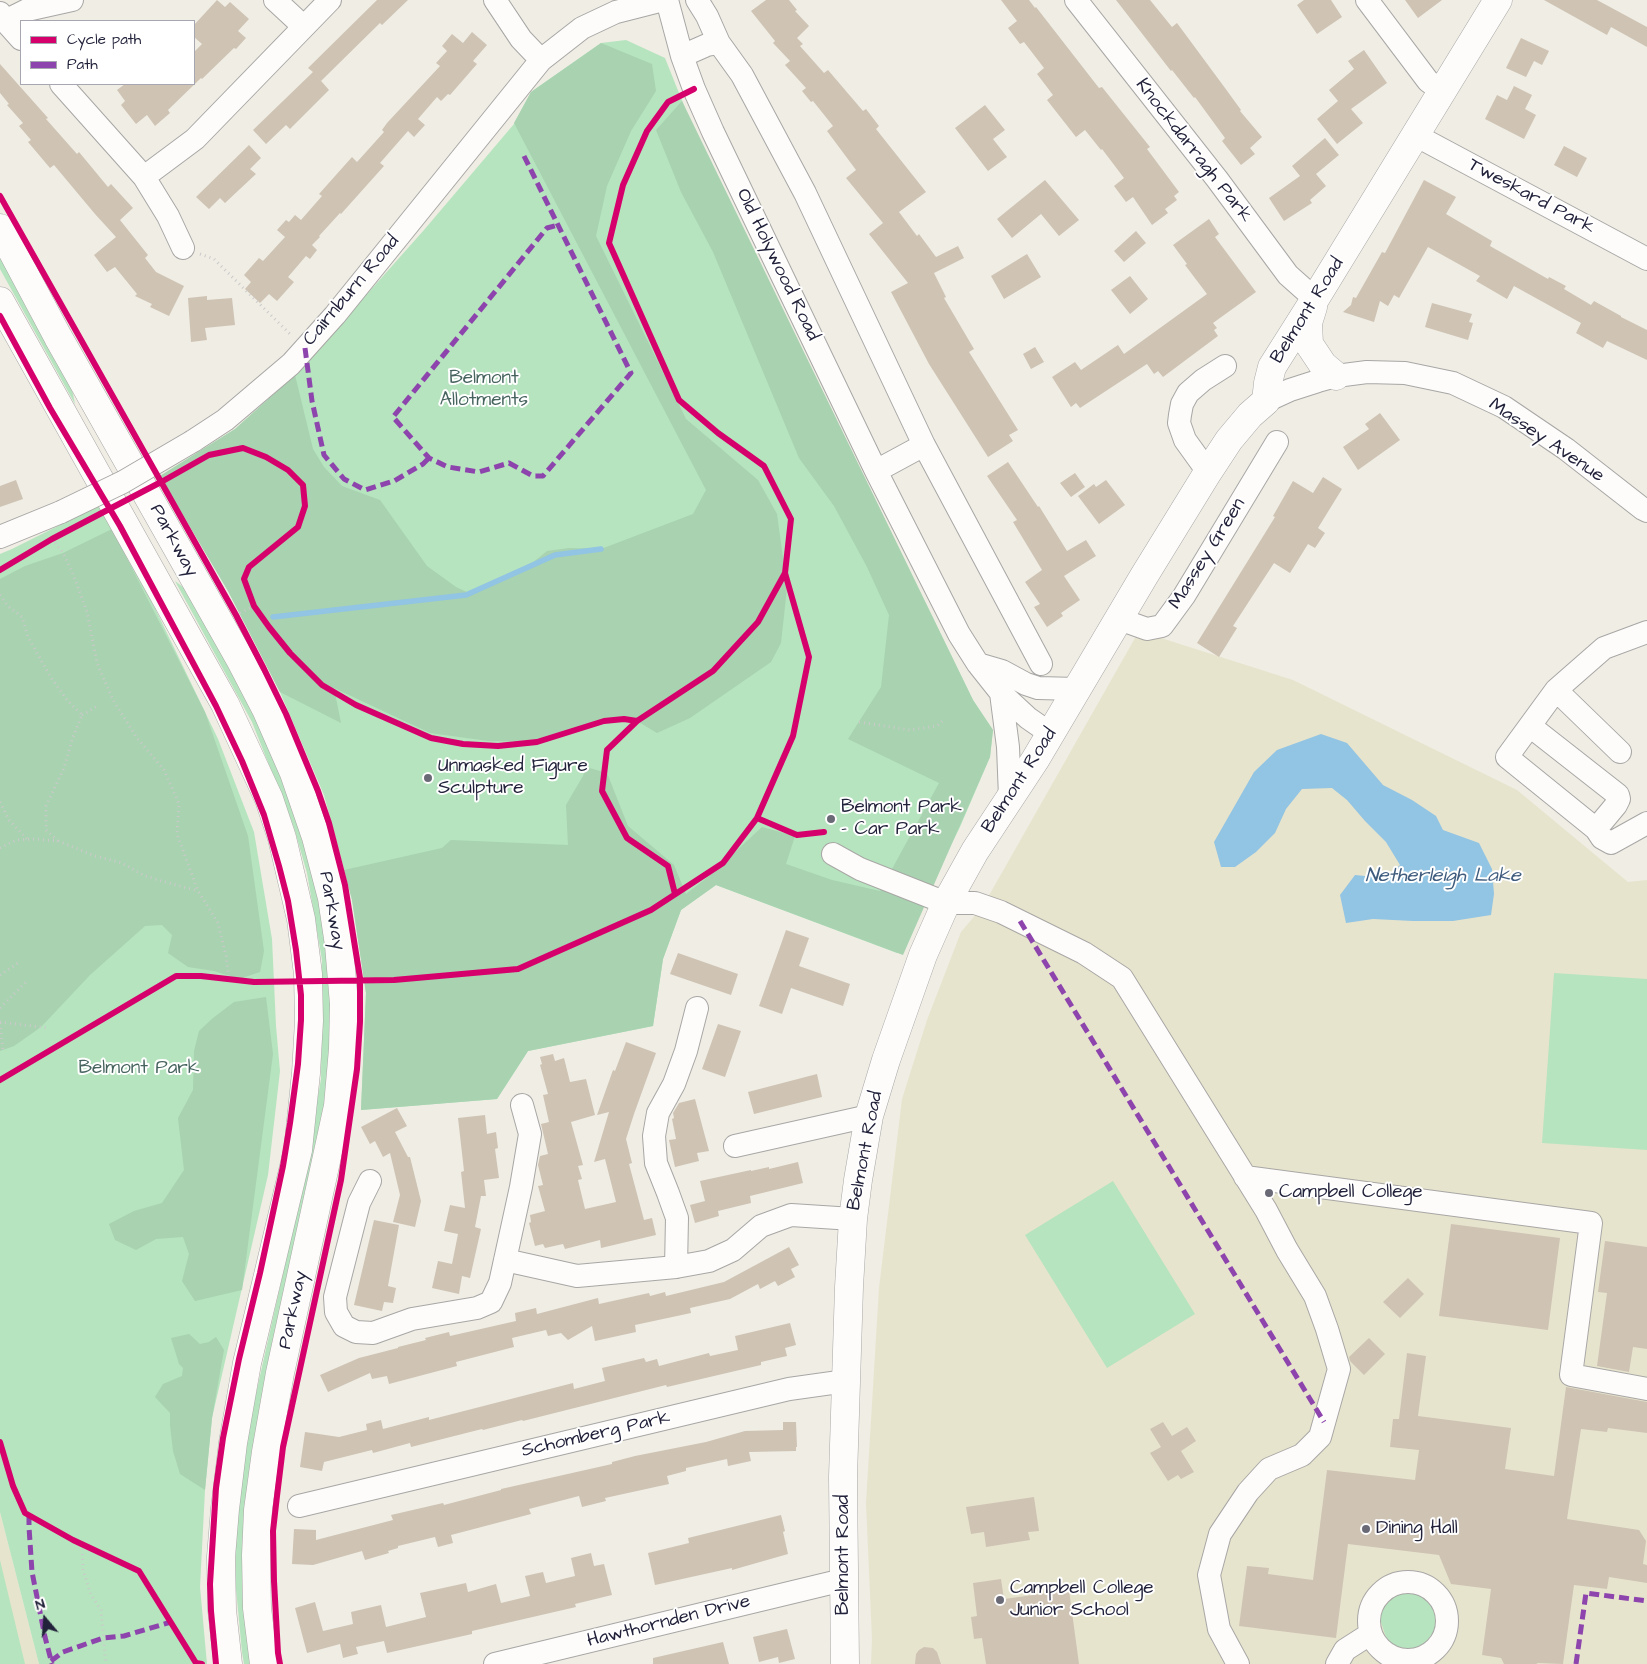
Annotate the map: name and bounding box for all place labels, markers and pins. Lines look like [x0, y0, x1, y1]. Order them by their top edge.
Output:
place label: Unmasked Figure Sculpture [438, 756, 588, 800]
marker: Unmasked Figure Sculpture [422, 772, 434, 784]
place label: Belmont Park - Car Park [841, 797, 962, 841]
marker: Belmont Park - Car Park [825, 813, 837, 825]
place label: Campbell College [1279, 1182, 1422, 1204]
marker: Campbell College [1263, 1187, 1275, 1199]
place label: Dining Hall [1376, 1518, 1458, 1540]
marker: Dining Hall [1360, 1523, 1372, 1535]
place label: Campbell College Junior School [1010, 1578, 1153, 1622]
marker: Campbell College Junior School [994, 1594, 1006, 1606]

